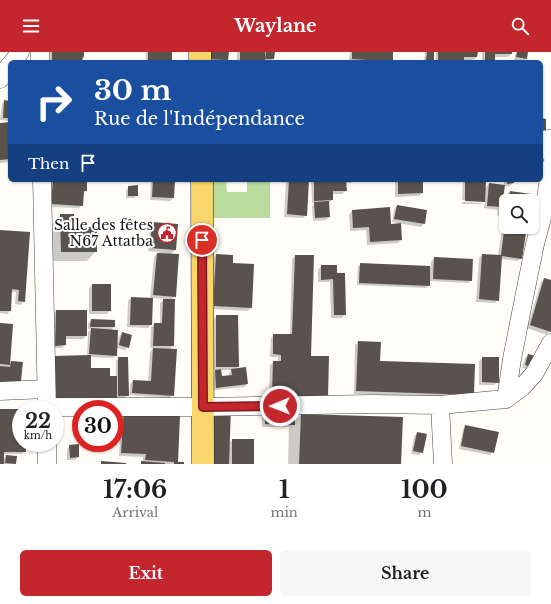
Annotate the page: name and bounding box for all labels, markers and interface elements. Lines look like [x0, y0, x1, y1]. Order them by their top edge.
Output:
icon: menu [20, 15, 42, 37]
text: Waylane [234, 15, 317, 37]
icon: search [509, 15, 531, 37]
text: 30 m [94, 73, 171, 108]
icon: right [28, 76, 80, 128]
text: Rue de l'Indépendance [94, 108, 305, 130]
icon: arrive [77, 152, 99, 174]
text: Then [28, 154, 69, 173]
map controls [499, 194, 539, 234]
button: search [499, 194, 539, 234]
place label: Salle des fêtes N67 Attatba [54, 216, 153, 250]
public building icon: Salle des fêtes N67 Attatba [156, 222, 178, 244]
pin [185, 223, 219, 257]
icon: arrive [191, 229, 213, 251]
position arrow [259, 385, 301, 427]
speed limit sign: 30 [72, 400, 124, 452]
text: 22 [25, 409, 51, 433]
text: km/h [24, 429, 52, 442]
text: 17:06 [103, 475, 167, 504]
text: 1 [279, 475, 289, 504]
text: 100 [401, 475, 448, 504]
text: Arrival [112, 504, 158, 521]
text: min [270, 504, 298, 521]
text: m [417, 504, 431, 521]
button: Exit [20, 550, 272, 596]
button: Share [280, 550, 531, 596]

